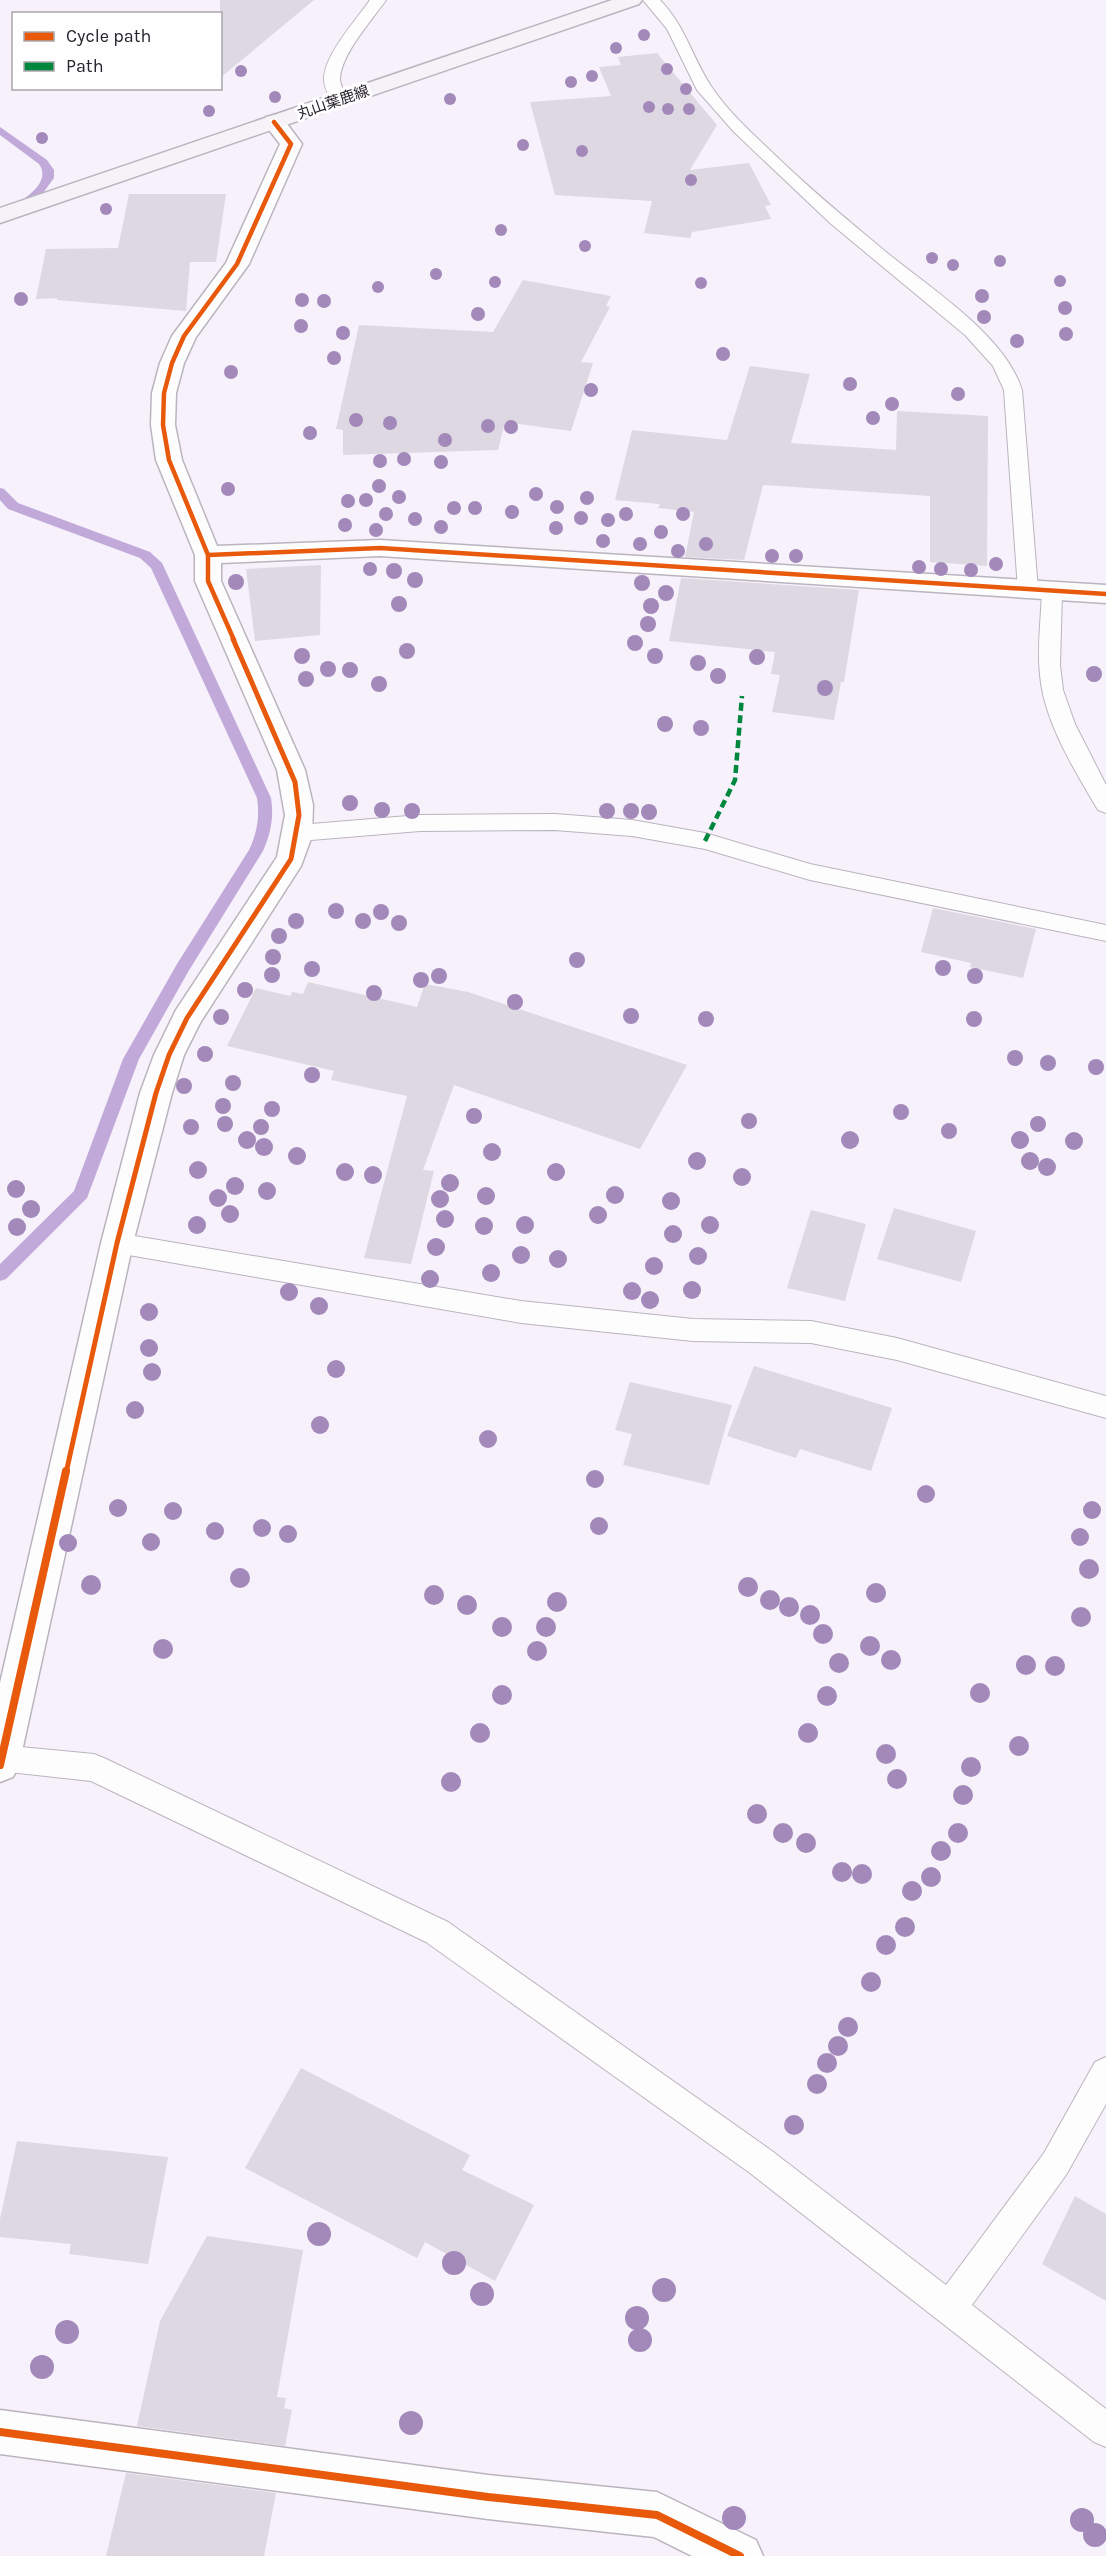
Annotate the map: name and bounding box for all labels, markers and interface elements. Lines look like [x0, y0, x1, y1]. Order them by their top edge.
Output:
legend [12, 12, 222, 90]
text: Cycle path [66, 25, 151, 47]
text: Path [66, 55, 104, 77]
street label: 丸山葉鹿線 [295, 81, 371, 123]

